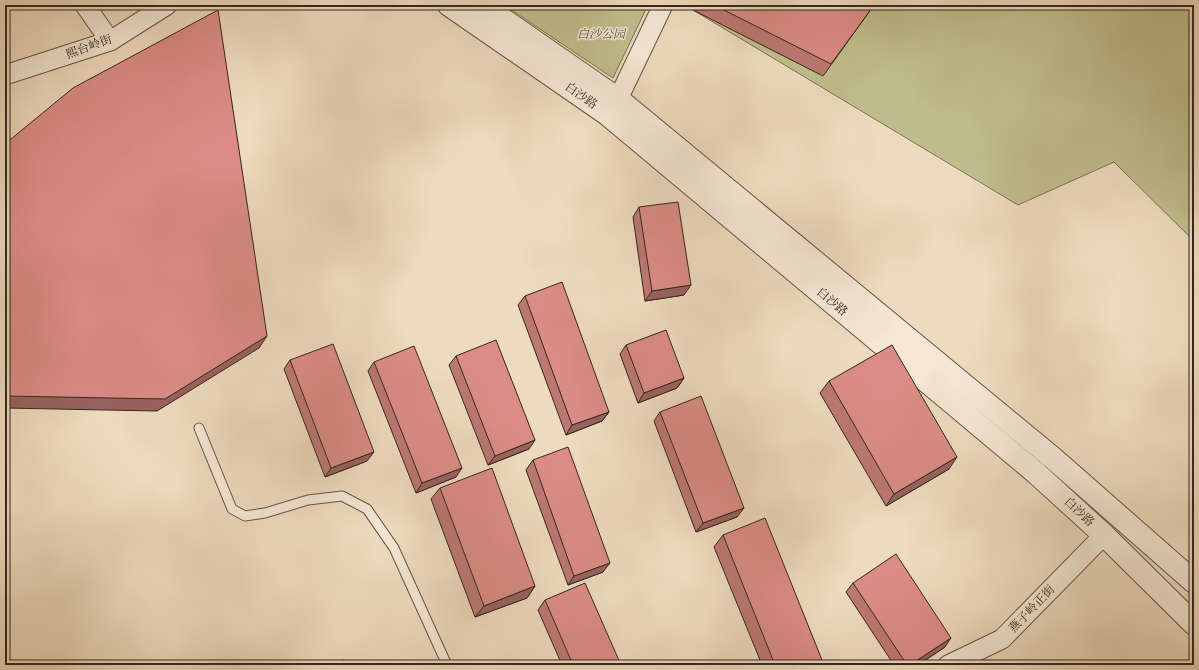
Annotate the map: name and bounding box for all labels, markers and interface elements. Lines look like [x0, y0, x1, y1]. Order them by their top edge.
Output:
park label: 白沙公园 [577, 27, 627, 42]
street label: 熙台岭街 [64, 31, 115, 62]
street label: 白沙路 [562, 80, 600, 112]
street label: 白沙路 [813, 285, 851, 319]
street label: 白沙路 [1061, 494, 1097, 530]
street label: 燕子岭正街 [1006, 581, 1059, 636]

